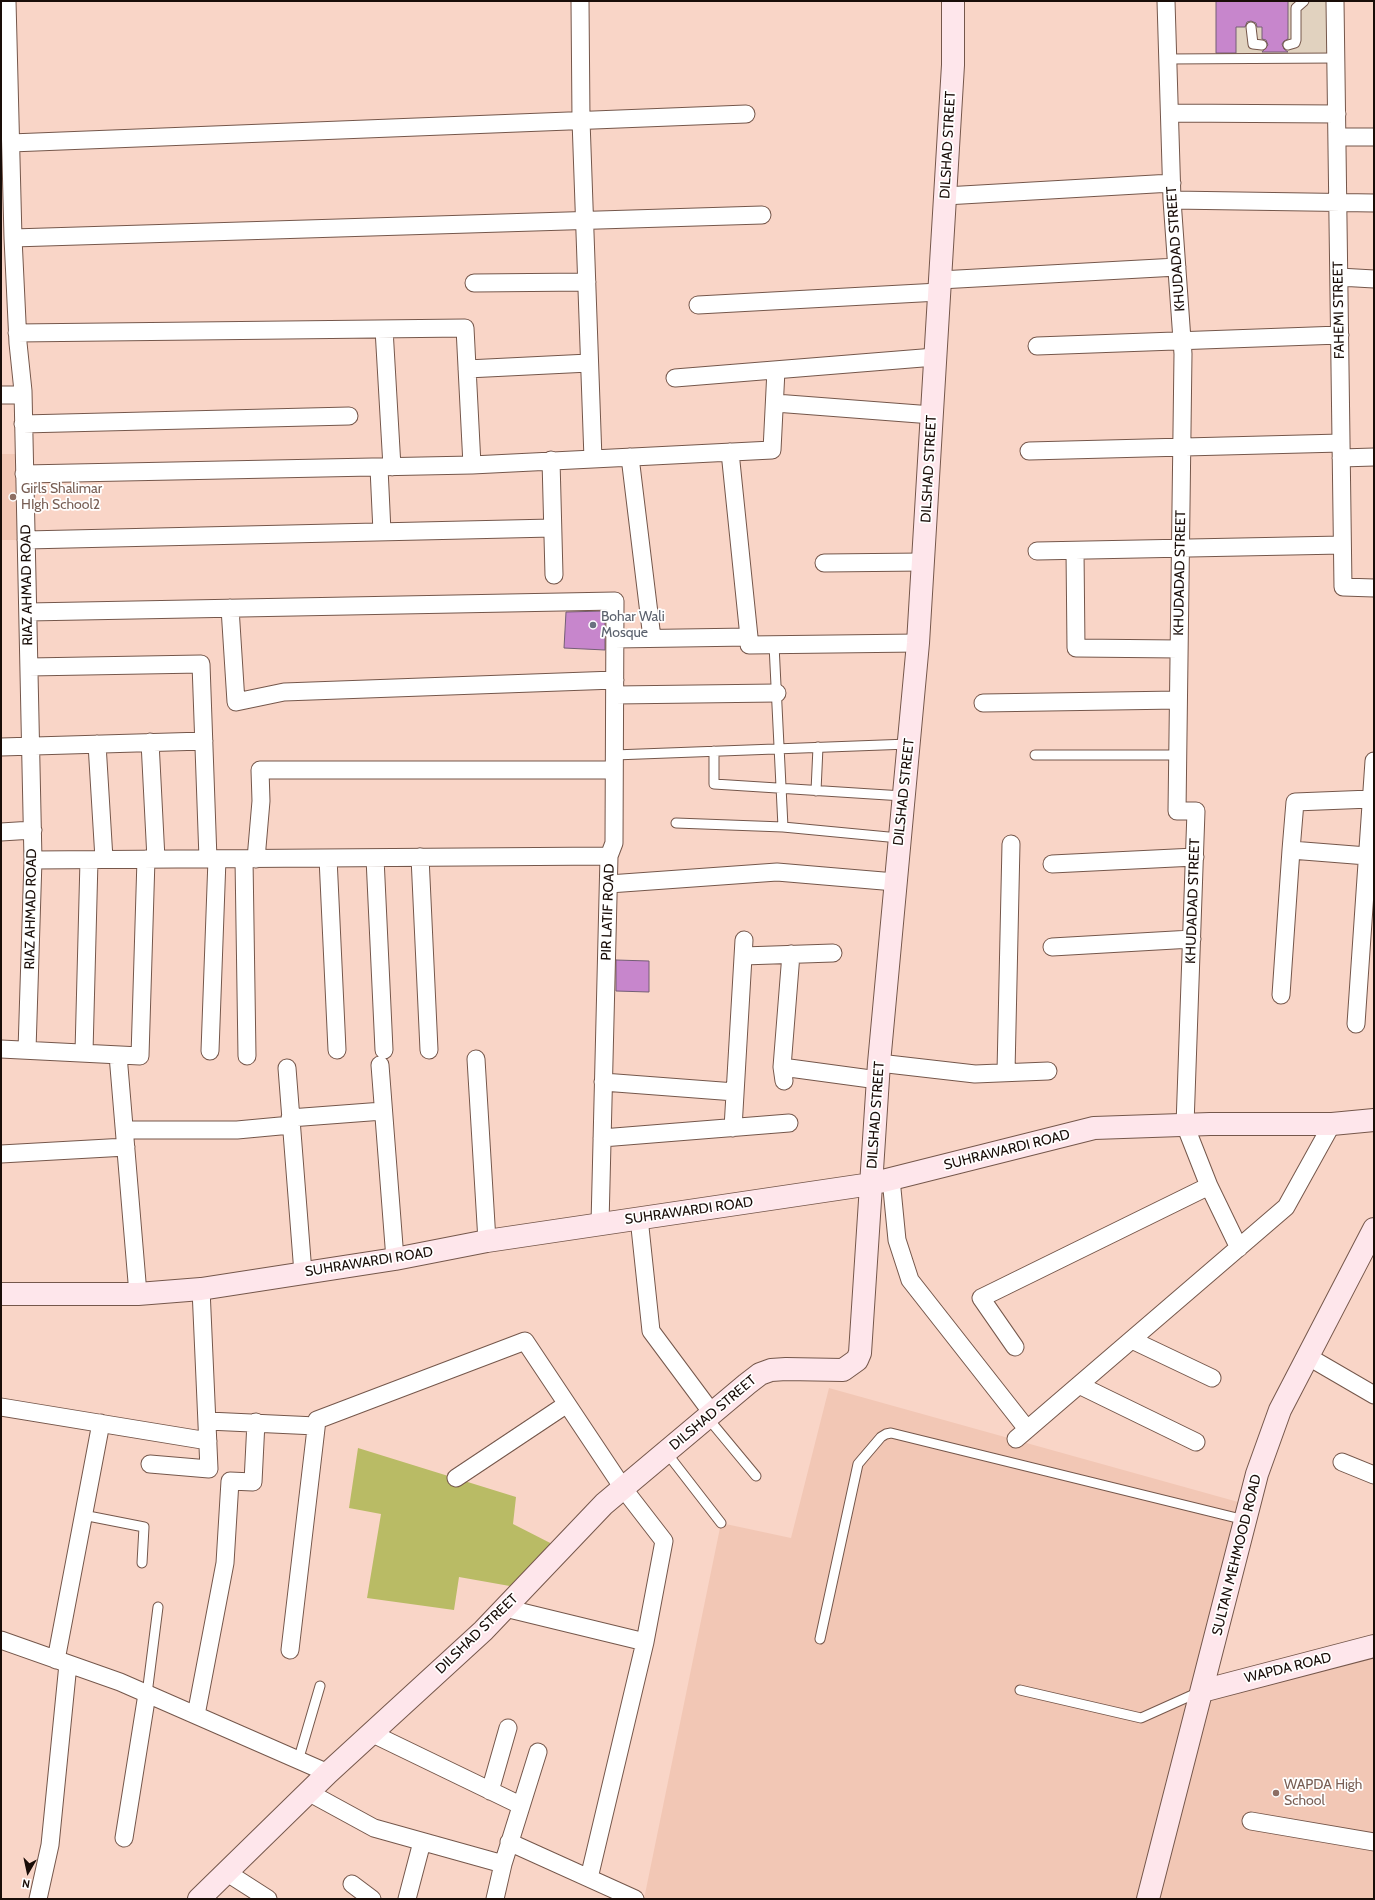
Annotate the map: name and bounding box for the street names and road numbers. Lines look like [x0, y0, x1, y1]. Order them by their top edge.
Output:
street label: DILSHAD STREET [937, 91, 959, 199]
street label: KHUDADAD STREET [1163, 186, 1189, 312]
street label: FAHEMI STREET [1330, 261, 1348, 359]
street label: DILSHAD STREET [918, 415, 940, 523]
street label: KHUDADAD STREET [1171, 510, 1189, 636]
street label: RIAZ AHMAD ROAD [18, 524, 36, 646]
street label: DILSHAD STREET [890, 738, 918, 846]
street label: KHUDADAD STREET [1182, 838, 1204, 964]
street label: RIAZ AHMAD ROAD [22, 848, 40, 970]
street label: PIR LATIF ROAD [598, 863, 618, 961]
street label: DILSHAD STREET [864, 1061, 888, 1169]
street label: SUHRAWARDI ROAD [942, 1126, 1072, 1174]
street label: SUHRAWARDI ROAD [624, 1194, 754, 1228]
street label: SUHRAWARDI ROAD [304, 1244, 434, 1280]
street label: DILSHAD STREET [666, 1372, 760, 1454]
street label: SULTAN MEHMOOD ROAD [1209, 1473, 1265, 1637]
street label: DILSHAD STREET [432, 1591, 522, 1677]
street label: WAPDA ROAD [1243, 1649, 1333, 1687]

